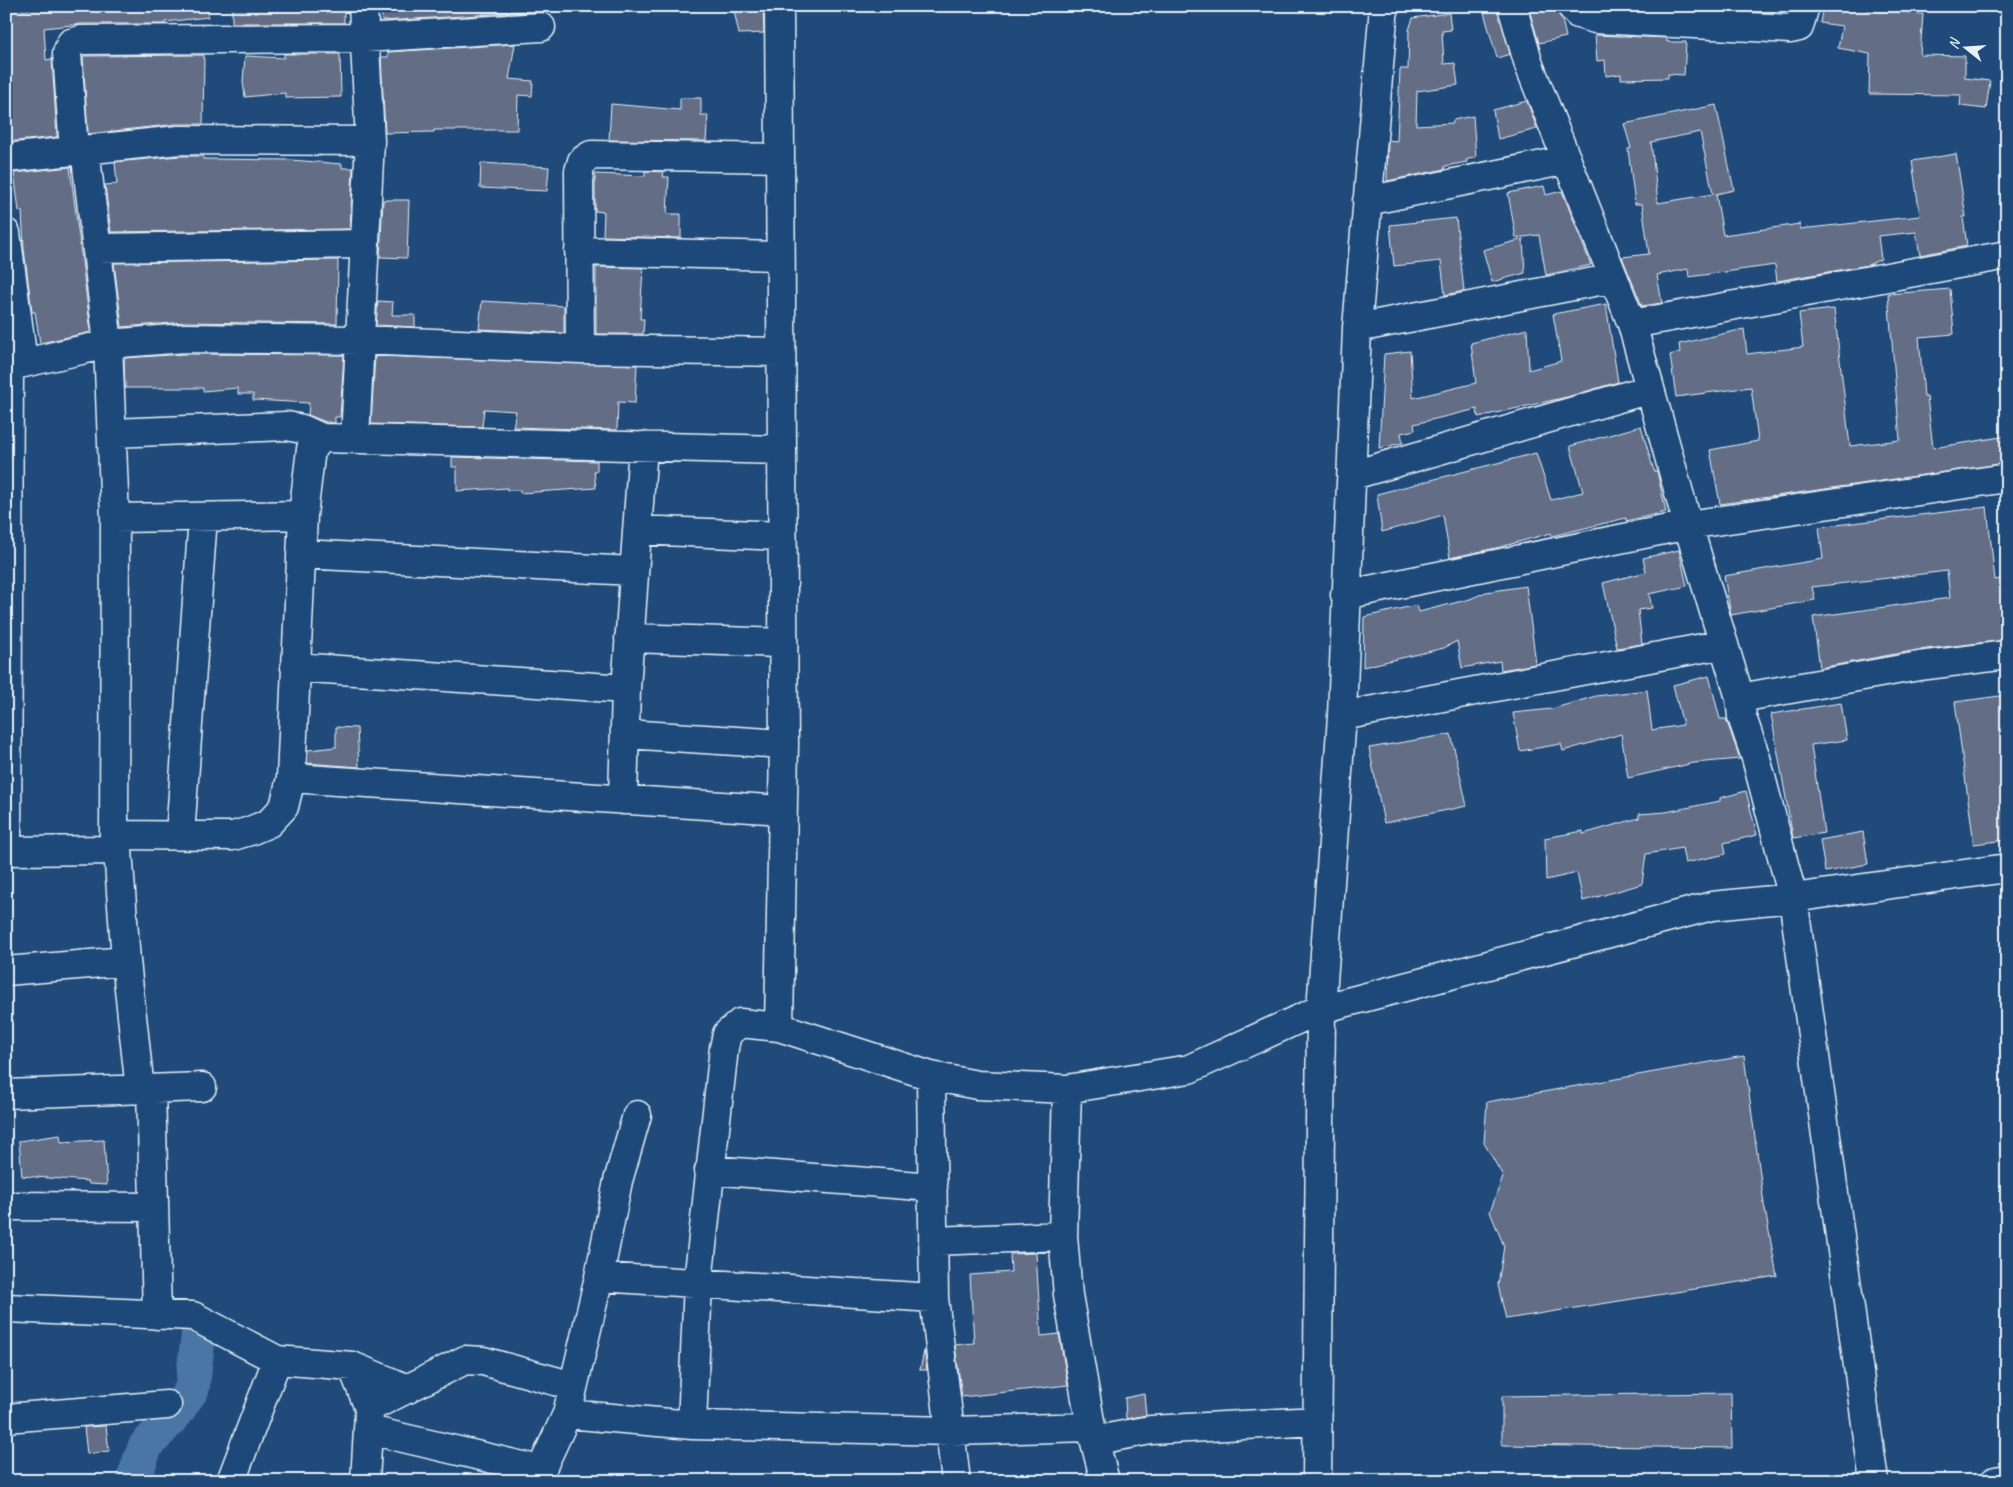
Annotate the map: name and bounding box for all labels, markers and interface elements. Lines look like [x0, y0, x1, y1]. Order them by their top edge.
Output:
north arrow [1940, 22, 1990, 72]
text: N [1945, 35, 1964, 51]

